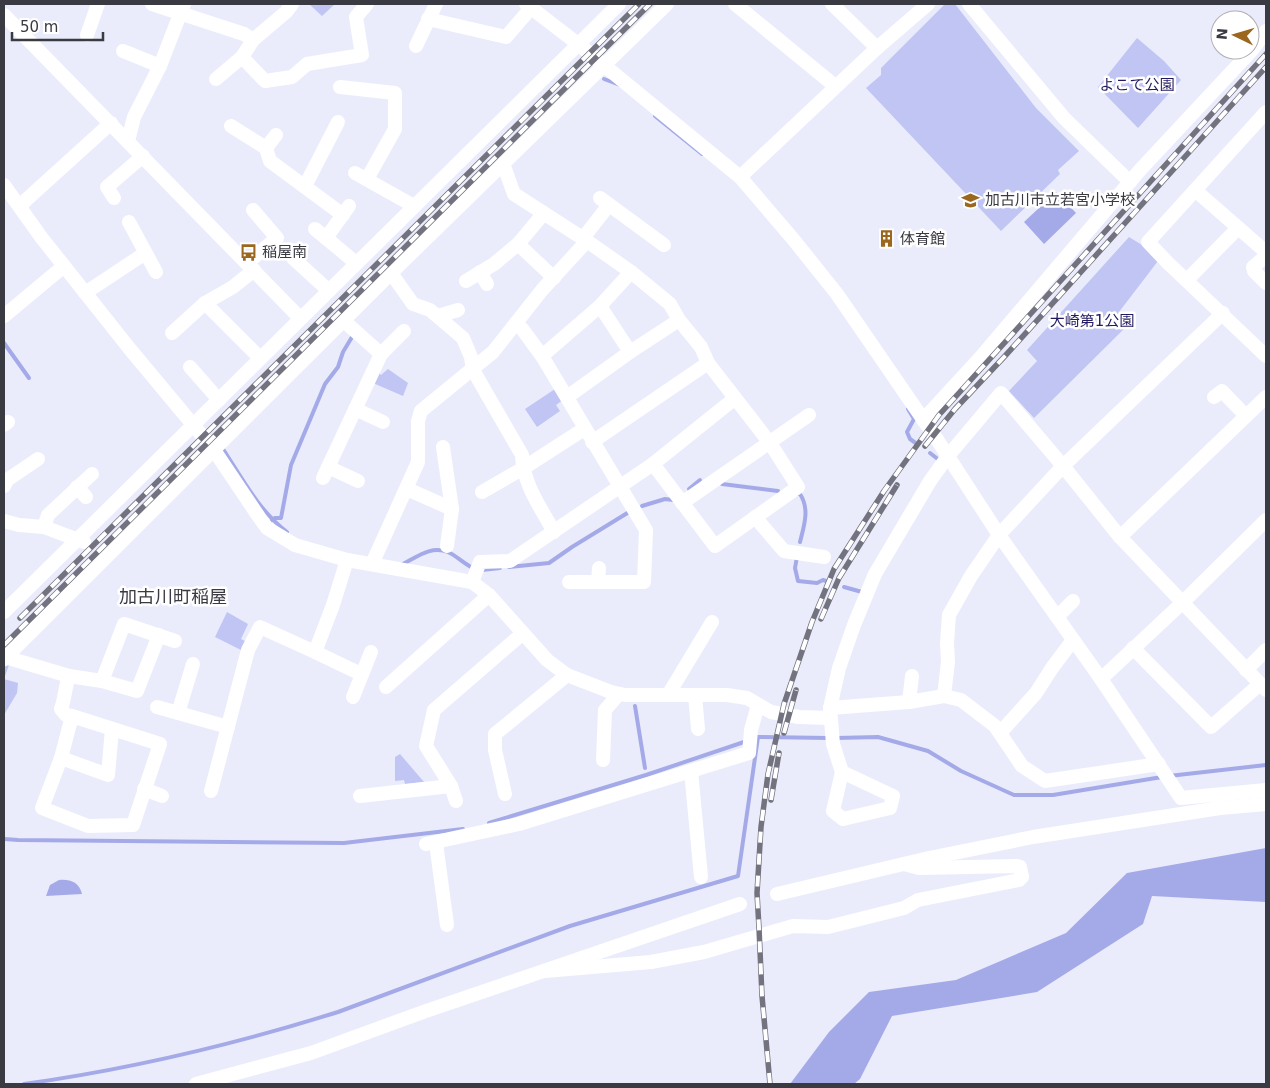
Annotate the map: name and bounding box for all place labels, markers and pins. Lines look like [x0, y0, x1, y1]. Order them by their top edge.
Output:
school or university icon: 加古川市立若宮小学校 [961, 190, 981, 210]
place label: 加古川市立若宮小学校 [985, 191, 1135, 209]
building icon: 体育館 [876, 229, 896, 249]
place label: 体育館 [900, 230, 945, 248]
bus stop icon: 稲屋南 [238, 242, 258, 262]
place label: 稲屋南 [262, 243, 307, 261]

